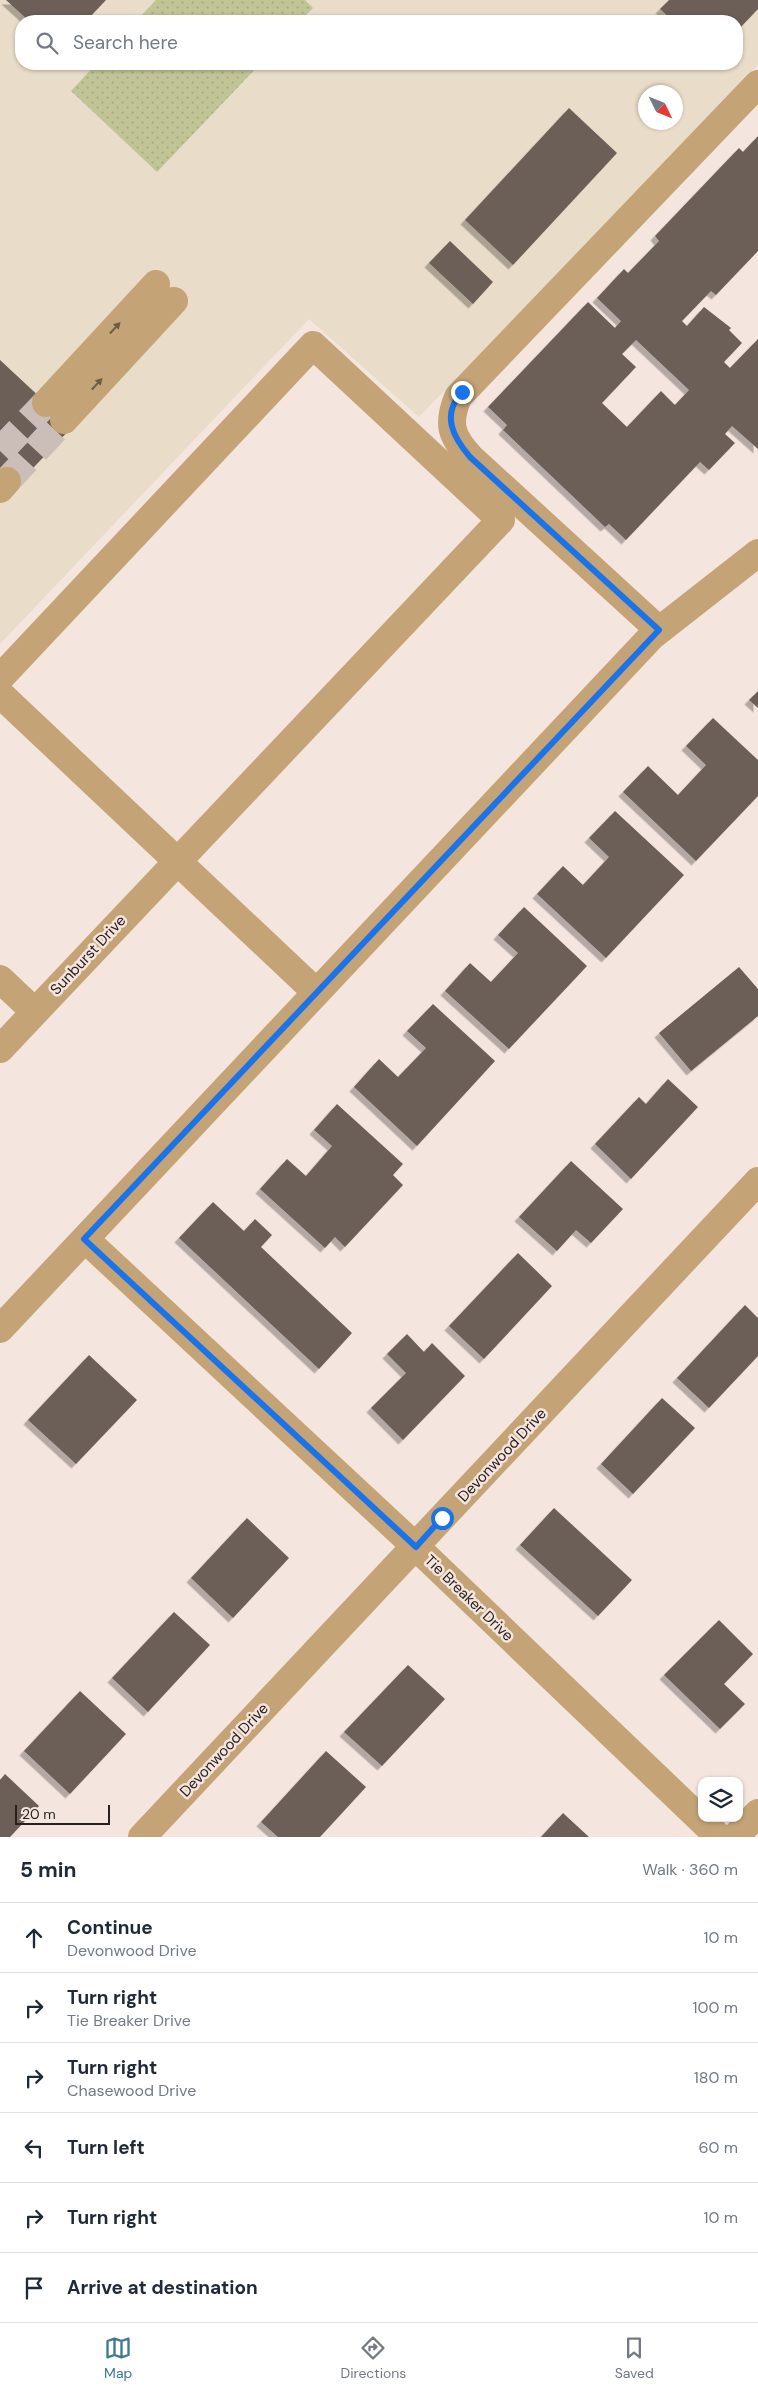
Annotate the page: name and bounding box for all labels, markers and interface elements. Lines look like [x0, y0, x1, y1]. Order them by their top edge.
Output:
search box [15, 15, 743, 70]
icon: search [33, 29, 61, 57]
text: Search here [73, 30, 178, 55]
north arrow [638, 85, 683, 130]
one-way arrow [109, 323, 121, 335]
one-way arrow [91, 378, 103, 390]
route end [451, 381, 474, 404]
street label: Sunburst Drive [46, 911, 130, 999]
street label: Devonwood Drive [453, 1404, 551, 1506]
route start [431, 1507, 454, 1530]
street label: Tie Breaker Drive [420, 1550, 518, 1646]
street label: Devonwood Drive [175, 1699, 273, 1801]
map controls [698, 1777, 743, 1822]
button: layers [698, 1777, 743, 1822]
scale bar [15, 1802, 110, 1825]
text: 20 m [22, 1805, 56, 1823]
text: 5 min [20, 1856, 76, 1884]
text: Walk · 360 m [642, 1859, 738, 1880]
text: Continue [67, 1915, 153, 1940]
icon: ahead [20, 1924, 48, 1952]
text: 10 m [704, 1927, 738, 1948]
text: Devonwood Drive [67, 1940, 197, 1961]
text: Turn right [67, 1985, 157, 2010]
icon: right [20, 1994, 48, 2022]
text: 100 m [693, 1997, 738, 2018]
text: Tie Breaker Drive [67, 2010, 191, 2031]
text: Turn right [67, 2055, 157, 2080]
icon: right [20, 2064, 48, 2092]
text: 180 m [694, 2067, 738, 2088]
text: Chasewood Drive [67, 2080, 196, 2101]
icon: left [20, 2134, 48, 2162]
text: Turn left [67, 2135, 145, 2160]
text: 60 m [698, 2137, 738, 2158]
icon: right [20, 2204, 48, 2232]
text: Turn right [67, 2205, 157, 2230]
text: 10 m [704, 2207, 738, 2228]
icon: arrive [20, 2274, 48, 2302]
text: Arrive at destination [67, 2275, 258, 2300]
tab: Map [104, 2334, 132, 2382]
tab: Directions [341, 2334, 406, 2382]
tab: Saved [615, 2334, 654, 2382]

